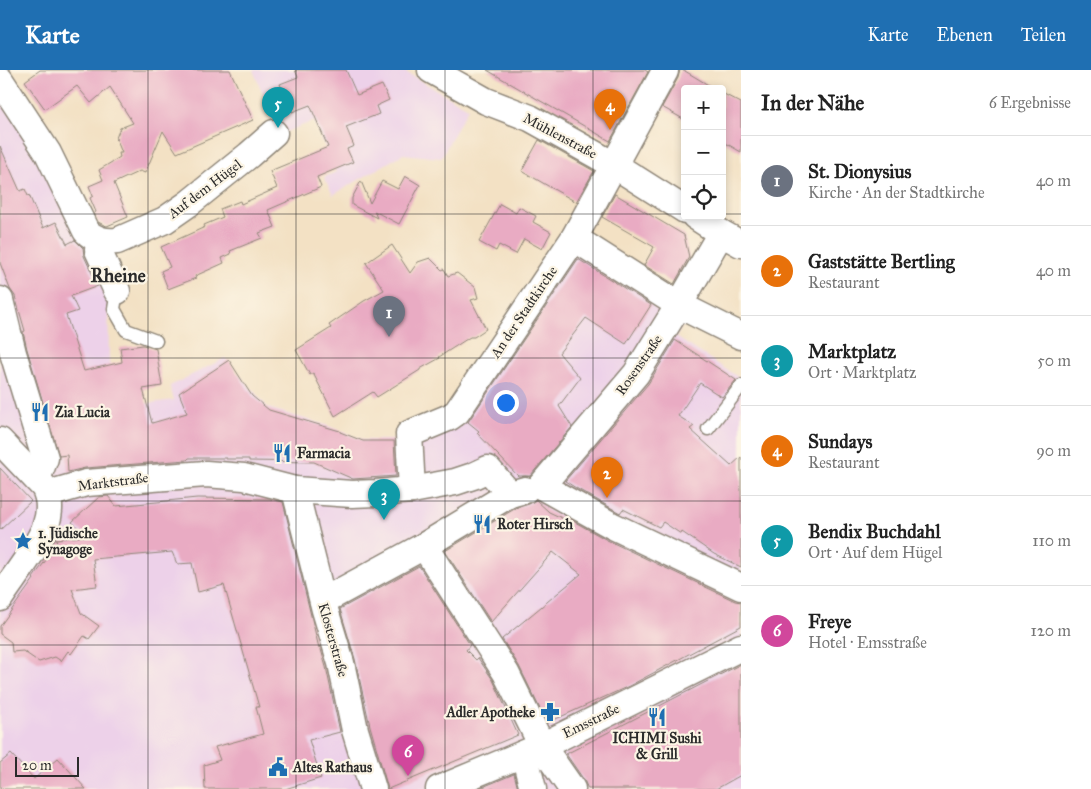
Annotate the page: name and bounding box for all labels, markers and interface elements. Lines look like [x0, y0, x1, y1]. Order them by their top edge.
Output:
text: Karte [25, 20, 80, 50]
text: Karte [868, 24, 909, 46]
text: Ebenen [937, 24, 993, 46]
text: Teilen [1021, 24, 1066, 46]
map controls [681, 85, 726, 220]
button: + [681, 85, 726, 130]
pin: 5 [262, 87, 294, 128]
pin: 4 [594, 89, 626, 130]
text: In der Nähe [761, 90, 864, 116]
text: 6 Ergebnisse [989, 93, 1071, 112]
street label: Mühlenstraße [520, 109, 600, 163]
button: − [681, 130, 726, 175]
street label: Auf dem Hügel [164, 156, 245, 223]
text: St. Dionysius [808, 160, 911, 183]
text: 1 [774, 171, 780, 190]
text: 40 m [1036, 171, 1071, 190]
button: locate [681, 175, 726, 220]
text: Kirche · An der Stadtkirche [808, 183, 985, 202]
text: Gaststätte Bertling [808, 250, 955, 273]
text: 2 [773, 261, 781, 280]
text: 40 m [1036, 261, 1071, 280]
street label: An der Stadtkirche [486, 263, 561, 362]
district label: Rheine [90, 264, 146, 287]
text: Restaurant [808, 273, 880, 292]
pin: 1 [373, 296, 405, 337]
street label: Rosenstraße [612, 331, 666, 398]
text: Marktplatz [808, 340, 896, 363]
text: 3 [774, 351, 780, 370]
text: 50 m [1037, 351, 1071, 370]
text: Ort · Marktplatz [808, 363, 916, 382]
your location [493, 390, 519, 416]
restaurant icon: Zia Lucia [29, 401, 51, 423]
place label: Zia Lucia [55, 404, 111, 421]
text: Sundays [808, 430, 873, 453]
text: 4 [773, 441, 781, 460]
text: 90 m [1036, 441, 1071, 460]
restaurant icon: Farmacia [271, 442, 293, 464]
place label: Farmacia [297, 445, 351, 462]
text: Restaurant [808, 453, 880, 472]
pin: 2 [591, 457, 623, 498]
street label: Marktstraße [77, 469, 150, 495]
pin: 3 [368, 479, 400, 520]
restaurant icon: Roter Hirsch [471, 513, 493, 535]
place label: Roter Hirsch [497, 516, 573, 533]
text: Bendix Buchdahl [808, 520, 941, 543]
place label: 1. Jüdische Synagoge [38, 525, 98, 559]
place icon: 1. Jüdische Synagoge [12, 530, 34, 552]
text: 5 [773, 531, 781, 550]
text: 110 m [1032, 531, 1071, 550]
text: Ort · Auf dem Hügel [808, 543, 942, 562]
street label: Klosterstraße [314, 601, 352, 679]
text: Freye [808, 610, 851, 633]
text: 6 [773, 621, 781, 640]
text: 120 m [1031, 621, 1071, 640]
text: Hotel · Emsstraße [808, 633, 927, 652]
street label: Emsstraße [560, 700, 622, 742]
pharmacy icon: Adler Apotheke [539, 701, 561, 723]
place label: Adler Apotheke [445, 704, 535, 722]
restaurant icon: ICHIMI Sushi & Grill [646, 706, 668, 728]
place label: ICHIMI Sushi & Grill [612, 730, 702, 763]
pin: 6 [392, 735, 424, 776]
scale bar [15, 754, 79, 777]
public building icon: Altes Rathaus [267, 756, 289, 778]
text: 20 m [22, 757, 52, 774]
place label: Altes Rathaus [292, 759, 372, 776]

